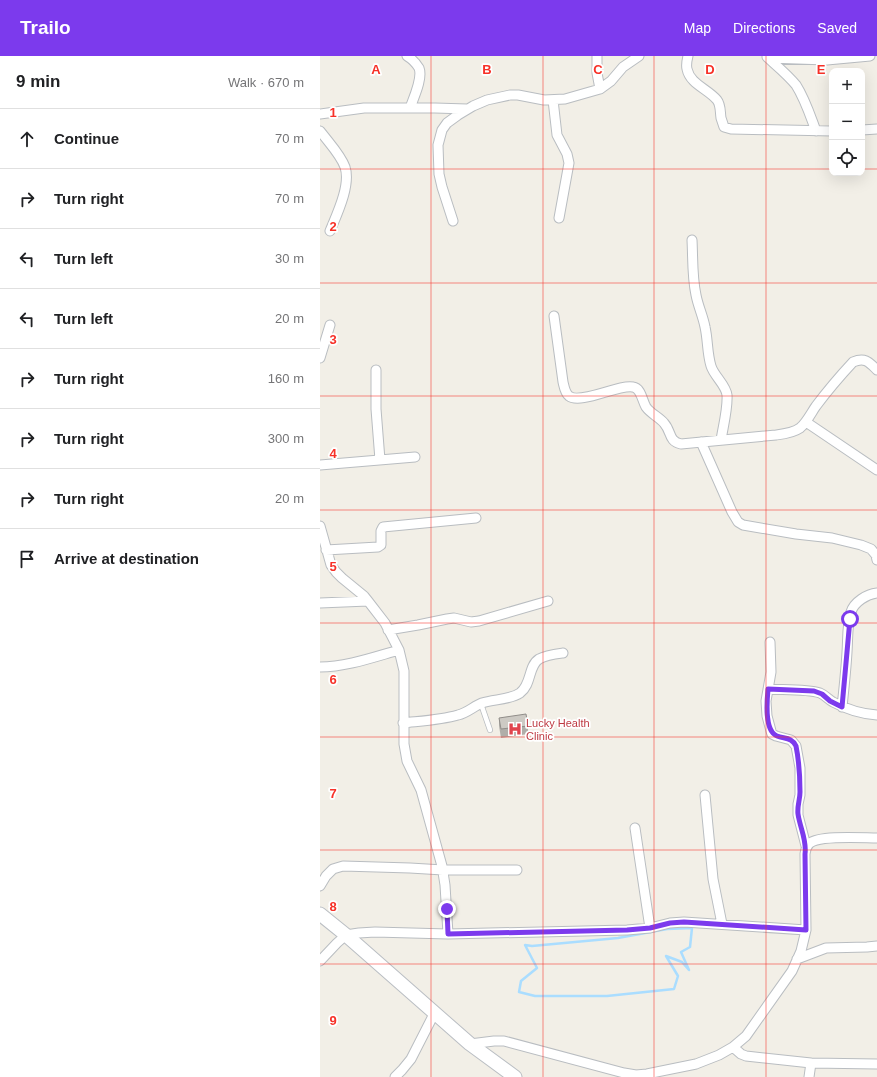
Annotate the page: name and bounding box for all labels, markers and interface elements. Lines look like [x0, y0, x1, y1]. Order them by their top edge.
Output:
text: Trailo [20, 17, 71, 38]
text: Map [684, 20, 711, 36]
text: Directions [733, 20, 795, 36]
text: Saved [817, 20, 857, 36]
text: A [371, 62, 381, 77]
text: B [482, 62, 492, 77]
text: C [593, 62, 603, 77]
text: D [705, 62, 715, 77]
text: E [817, 62, 826, 77]
map controls [829, 68, 865, 176]
button: + [829, 68, 865, 104]
text: 9 min [16, 72, 60, 91]
text: Walk · 670 m [228, 75, 304, 90]
button: − [829, 104, 865, 140]
text: 1 [329, 105, 337, 120]
icon: ahead [16, 128, 38, 150]
text: Continue [54, 130, 119, 147]
text: 70 m [275, 131, 304, 146]
button: locate [829, 140, 865, 176]
icon: right [16, 188, 38, 210]
text: Turn right [54, 190, 124, 207]
text: 70 m [275, 191, 304, 206]
text: 2 [329, 219, 337, 234]
icon: left [16, 248, 38, 270]
text: Turn left [54, 250, 113, 267]
text: 30 m [275, 251, 304, 266]
icon: left [16, 308, 38, 330]
text: Turn left [54, 310, 113, 327]
text: 20 m [275, 311, 304, 326]
text: 3 [329, 332, 337, 347]
icon: right [16, 368, 38, 390]
text: Turn right [54, 370, 124, 387]
text: 160 m [268, 371, 304, 386]
icon: right [16, 428, 38, 450]
text: Turn right [54, 430, 124, 447]
text: 300 m [268, 431, 304, 446]
text: 4 [329, 446, 337, 461]
icon: right [16, 488, 38, 510]
text: Turn right [54, 490, 124, 507]
text: 20 m [275, 491, 304, 506]
icon: arrive [16, 548, 38, 570]
text: Arrive at destination [54, 550, 199, 567]
text: 5 [329, 559, 337, 574]
route start [841, 610, 859, 628]
text: 6 [329, 672, 337, 687]
place label: Lucky Health Clinic [526, 717, 590, 742]
hospital icon: Lucky Health Clinic [507, 721, 523, 737]
text: 7 [329, 786, 337, 801]
text: 8 [329, 899, 337, 914]
route end [438, 900, 456, 918]
text: 9 [329, 1013, 337, 1028]

